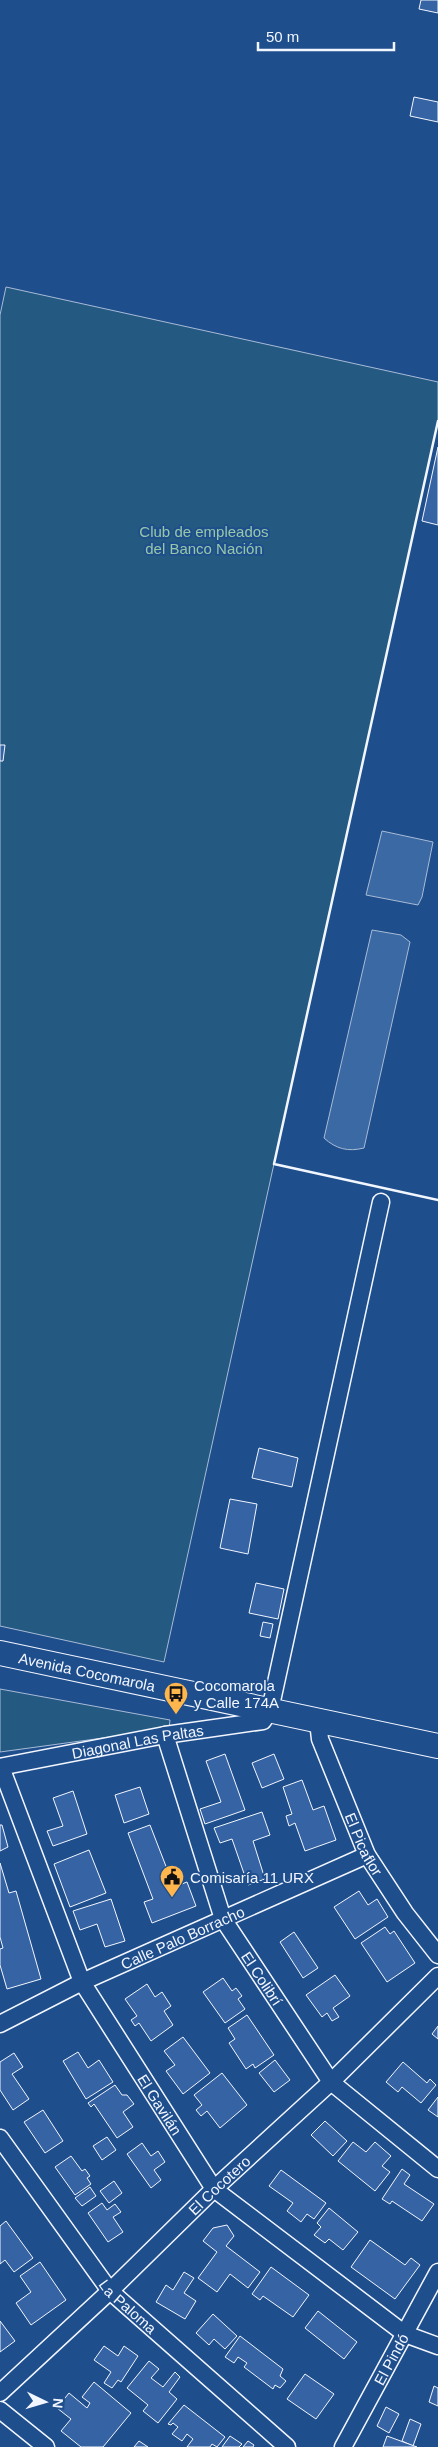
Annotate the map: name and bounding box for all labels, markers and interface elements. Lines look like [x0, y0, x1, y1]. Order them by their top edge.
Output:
scale bar [258, 20, 394, 52]
text: 50 m [266, 28, 299, 45]
park label: Club de empleados del Banco Nación [139, 523, 269, 557]
street label: Avenida Cocomarola [17, 1649, 157, 1694]
place label: Cocomarola y Calle 174A [194, 1677, 279, 1711]
bus stop icon: Cocomarola y Calle 174A [163, 1681, 189, 1715]
street label: Diagonal Las Paltas [70, 1721, 204, 1761]
street label: El Picaflor [342, 1810, 386, 1879]
public building icon: Comisaría 11 URX [159, 1864, 185, 1898]
place label: Comisaría 11 URX [190, 1869, 314, 1886]
street label: Calle Palo Borracho [118, 1902, 247, 1972]
street label: El Colibrí [238, 1948, 287, 2009]
street label: El Gavilán [135, 2071, 186, 2138]
street label: El Cocotero [185, 2152, 253, 2218]
street label: La Paloma [96, 2276, 161, 2337]
street label: El Pindó [370, 2330, 412, 2388]
north arrow [20, 2377, 70, 2427]
text: N [50, 2397, 66, 2409]

